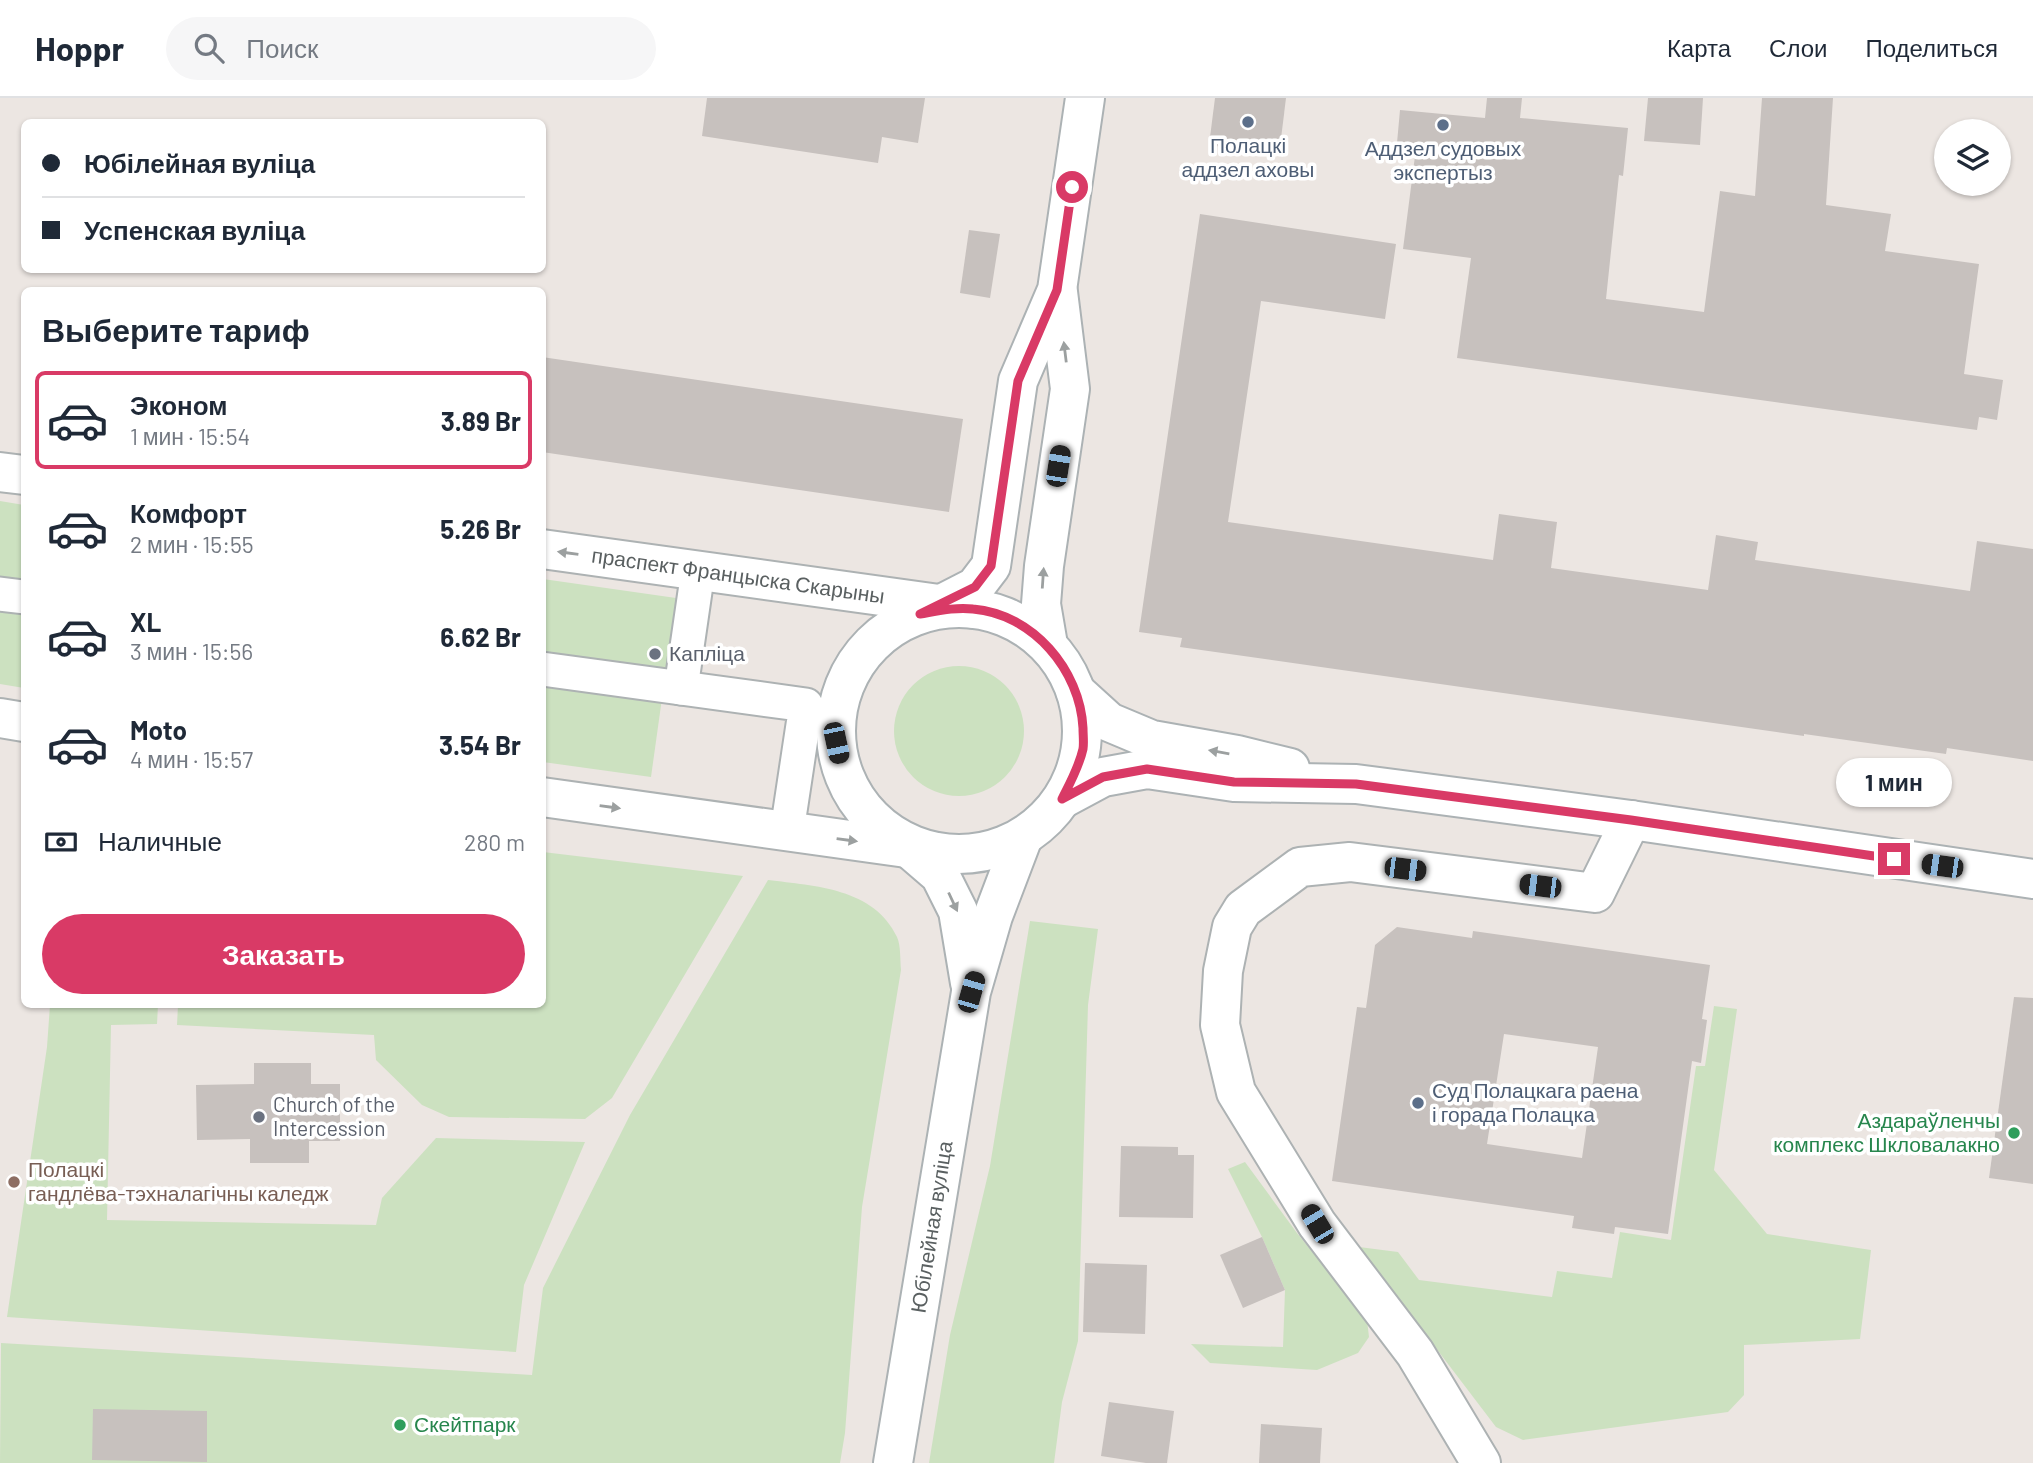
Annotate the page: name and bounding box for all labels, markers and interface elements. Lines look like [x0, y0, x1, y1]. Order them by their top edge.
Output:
search box [166, 17, 656, 80]
text: Hoppr [35, 28, 124, 68]
icon: search [190, 29, 228, 67]
text: Поиск [246, 32, 318, 63]
text: Карта [1667, 33, 1731, 62]
text: Слои [1769, 33, 1827, 62]
text: Поделиться [1865, 33, 1998, 62]
marker: Полацкі аддзел аховы [1240, 114, 1256, 130]
marker: Аддзел судовых экспертыз [1435, 117, 1451, 133]
map controls [1934, 119, 2011, 196]
button: layers [1934, 119, 2011, 196]
place label: Полацкі аддзел аховы [1182, 132, 1314, 181]
place label: Аддзел судовых экспертыз [1365, 135, 1522, 184]
text: Юбілейная вуліца [84, 147, 315, 178]
route start [1056, 171, 1088, 203]
text: Успенская вуліца [84, 214, 305, 245]
text: Выберите тариф [42, 310, 310, 348]
one-way arrow [1060, 341, 1071, 363]
icon: car [46, 389, 109, 452]
text: Эконом [130, 389, 228, 420]
text: 3.89 Br [441, 405, 521, 436]
text: 1 мин · 15:54 [130, 422, 250, 450]
car [1045, 444, 1072, 488]
icon: car [46, 497, 109, 560]
text: Комфорт [130, 497, 247, 528]
text: 5.26 Br [440, 513, 521, 544]
text: 2 мин · 15:55 [130, 530, 254, 558]
street label: праспект Францыска Скарыны [590, 542, 886, 607]
one-way arrow [557, 547, 579, 558]
one-way arrow [1038, 566, 1049, 588]
icon: car [46, 605, 109, 668]
text: XL [130, 606, 161, 637]
text: 6.62 Br [440, 621, 521, 652]
text: 3 мин · 15:56 [130, 637, 253, 665]
place label: Капліца [669, 640, 745, 665]
marker: Капліца [647, 646, 663, 662]
icon: car [46, 713, 109, 776]
text: Moto [130, 714, 187, 745]
car [822, 720, 851, 766]
text: 3.54 Br [439, 729, 521, 760]
text: 4 мин · 15:57 [130, 745, 253, 773]
one-way arrow [1207, 746, 1229, 757]
callout: 1 мин [1836, 758, 1952, 806]
text: 1 мин [1865, 768, 1923, 796]
one-way arrow [599, 801, 621, 812]
icon: cash [42, 823, 80, 861]
text: Наличные [98, 825, 222, 856]
text: 280 m [464, 828, 525, 856]
one-way arrow [836, 835, 858, 846]
route end [1878, 843, 1910, 875]
car [1920, 853, 1965, 879]
car [1383, 856, 1428, 882]
car [1518, 873, 1563, 899]
one-way arrow [947, 892, 959, 912]
button: Заказать [42, 914, 525, 994]
car [956, 969, 987, 1015]
place label: Суд Полацкага раена і горада Полацка [1432, 1077, 1639, 1126]
place label: Church of the Intercession [273, 1091, 395, 1140]
marker: Суд Полацкага раена і горада Полацка [1410, 1095, 1426, 1111]
place label: Аздараўленчы комплекс Шкловалакно [1773, 1107, 2000, 1156]
marker: Church of the Intercession [251, 1109, 267, 1125]
marker: Аздараўленчы комплекс Шкловалакно [2006, 1125, 2022, 1141]
street label: Юбілейная вуліца [905, 1139, 957, 1315]
place label: Полацкі гандлёва-тэхналагічны каледж [28, 1156, 329, 1205]
marker: Полацкі гандлёва-тэхналагічны каледж [6, 1174, 22, 1190]
car [1298, 1201, 1337, 1247]
place label: Скейтпарк [414, 1411, 516, 1436]
marker: Скейтпарк [392, 1417, 408, 1433]

